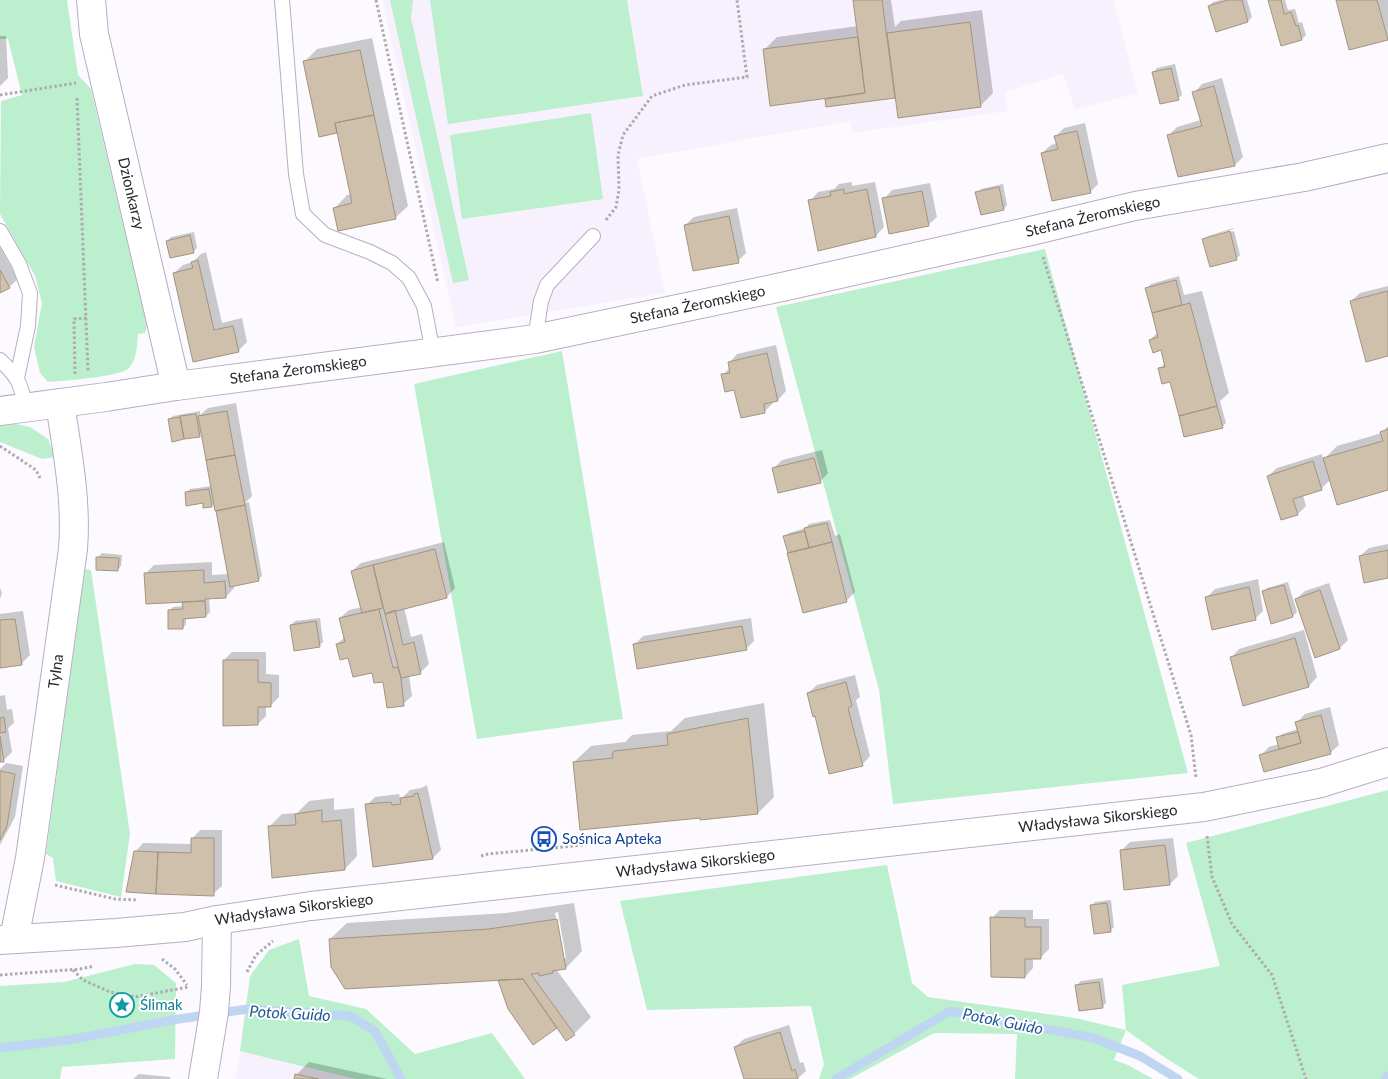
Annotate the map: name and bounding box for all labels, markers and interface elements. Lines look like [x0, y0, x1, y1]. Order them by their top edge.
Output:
street label: Dzionkarzy [115, 155, 149, 232]
street label: Stefana Żeromskiego [1024, 192, 1161, 240]
street label: Stefana Żeromskiego [628, 281, 767, 327]
street label: Stefana Żeromskiego [229, 351, 368, 387]
street label: Tylna [44, 653, 66, 690]
street label: Władysława Sikorskiego [1017, 800, 1178, 836]
bus stop icon: Sośnica Apteka [531, 826, 557, 852]
place label: Sośnica Apteka [562, 829, 662, 847]
street label: Władysława Sikorskiego [615, 845, 776, 880]
street label: Władysława Sikorskiego [213, 889, 374, 928]
place icon: Ślimak [109, 992, 135, 1018]
place label: Ślimak [140, 995, 183, 1013]
water label: Potok Guido [249, 1001, 331, 1024]
water label: Potok Guido [961, 1003, 1045, 1038]

